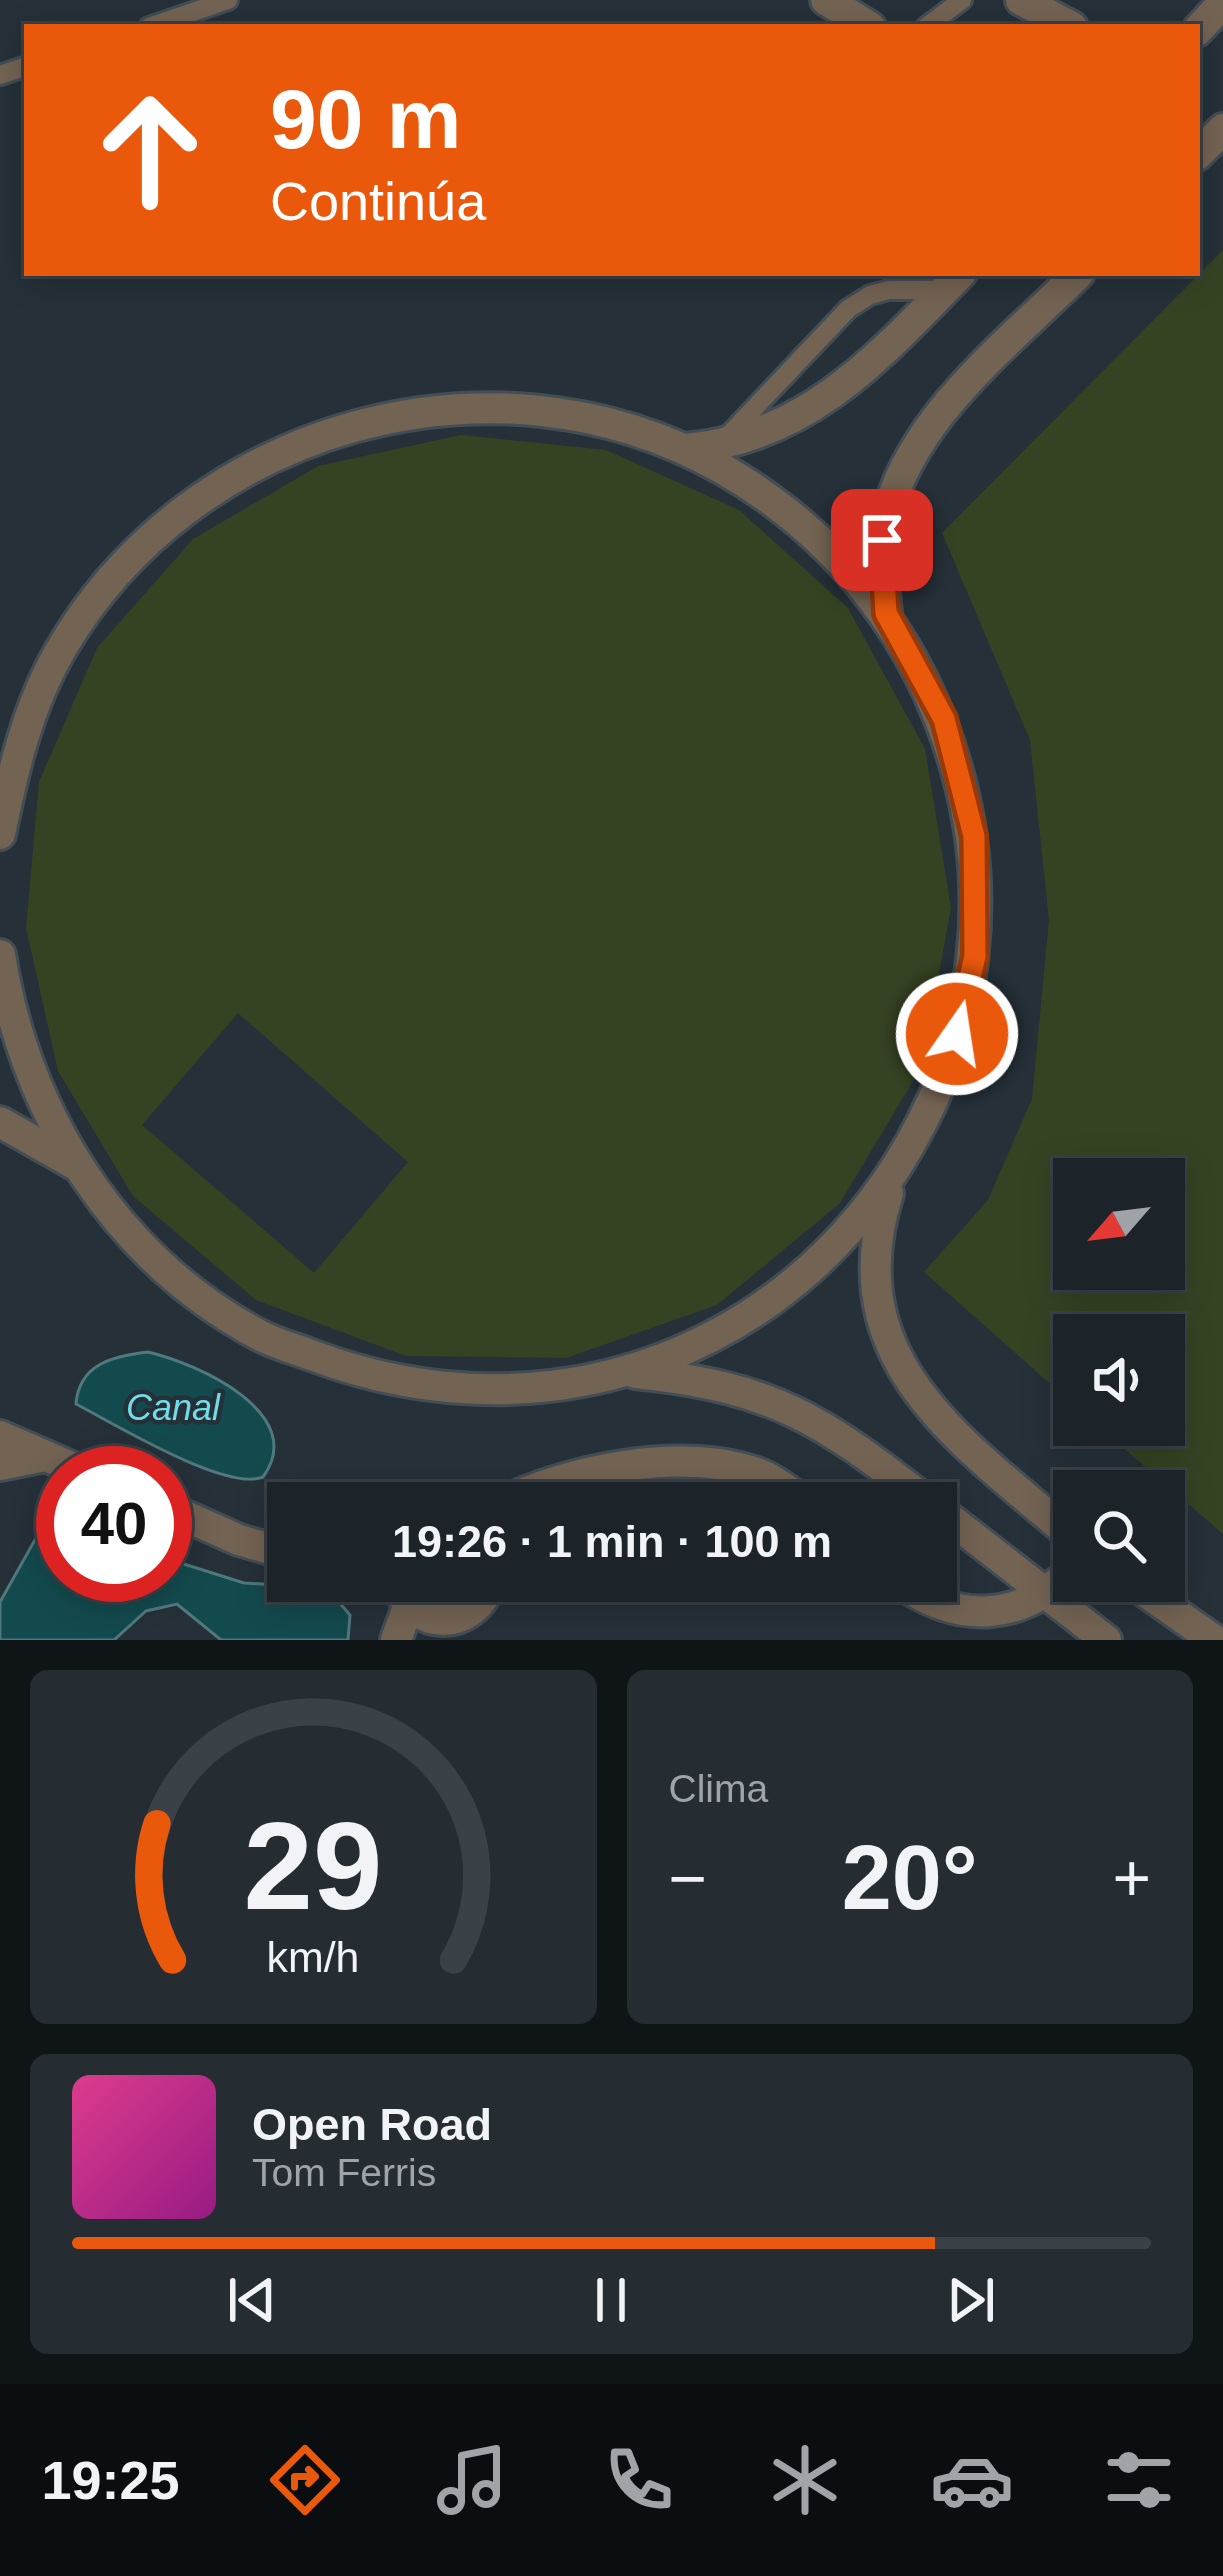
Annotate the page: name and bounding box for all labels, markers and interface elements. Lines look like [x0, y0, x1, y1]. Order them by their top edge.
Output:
icon: ahead [72, 72, 228, 228]
text: 90 m [270, 72, 461, 166]
text: Continúa [270, 171, 486, 231]
pin [831, 489, 933, 591]
icon: arrive [849, 507, 915, 573]
position arrow [894, 971, 1020, 1097]
north arrow [1053, 1158, 1185, 1290]
map controls [1053, 1158, 1185, 1602]
button: sound [1053, 1314, 1185, 1446]
water label: Canal [126, 1387, 221, 1428]
speed limit sign: 40 [36, 1446, 192, 1602]
button: search [1053, 1470, 1185, 1602]
text: 19:26 · 1 min · 100 m [392, 1516, 832, 1567]
text: Clima [669, 1767, 768, 1810]
text: 29 [244, 1796, 383, 1935]
text: 20° [842, 1828, 978, 1928]
text: − [669, 1841, 707, 1915]
text: + [1112, 1841, 1151, 1915]
text: km/h [267, 1933, 360, 1981]
text: Open Road [252, 2099, 492, 2150]
text: Tom Ferris [252, 2151, 436, 2194]
icon: previous [219, 2267, 285, 2333]
icon: pause [578, 2267, 644, 2333]
icon: next [938, 2267, 1004, 2333]
icon: directions [263, 2438, 347, 2522]
icon: music [430, 2438, 514, 2522]
icon: phone [597, 2438, 681, 2522]
icon: climate [763, 2438, 847, 2522]
icon: car [930, 2438, 1014, 2522]
icon: filters [1097, 2438, 1181, 2522]
text: 19:25 [41, 2450, 180, 2510]

